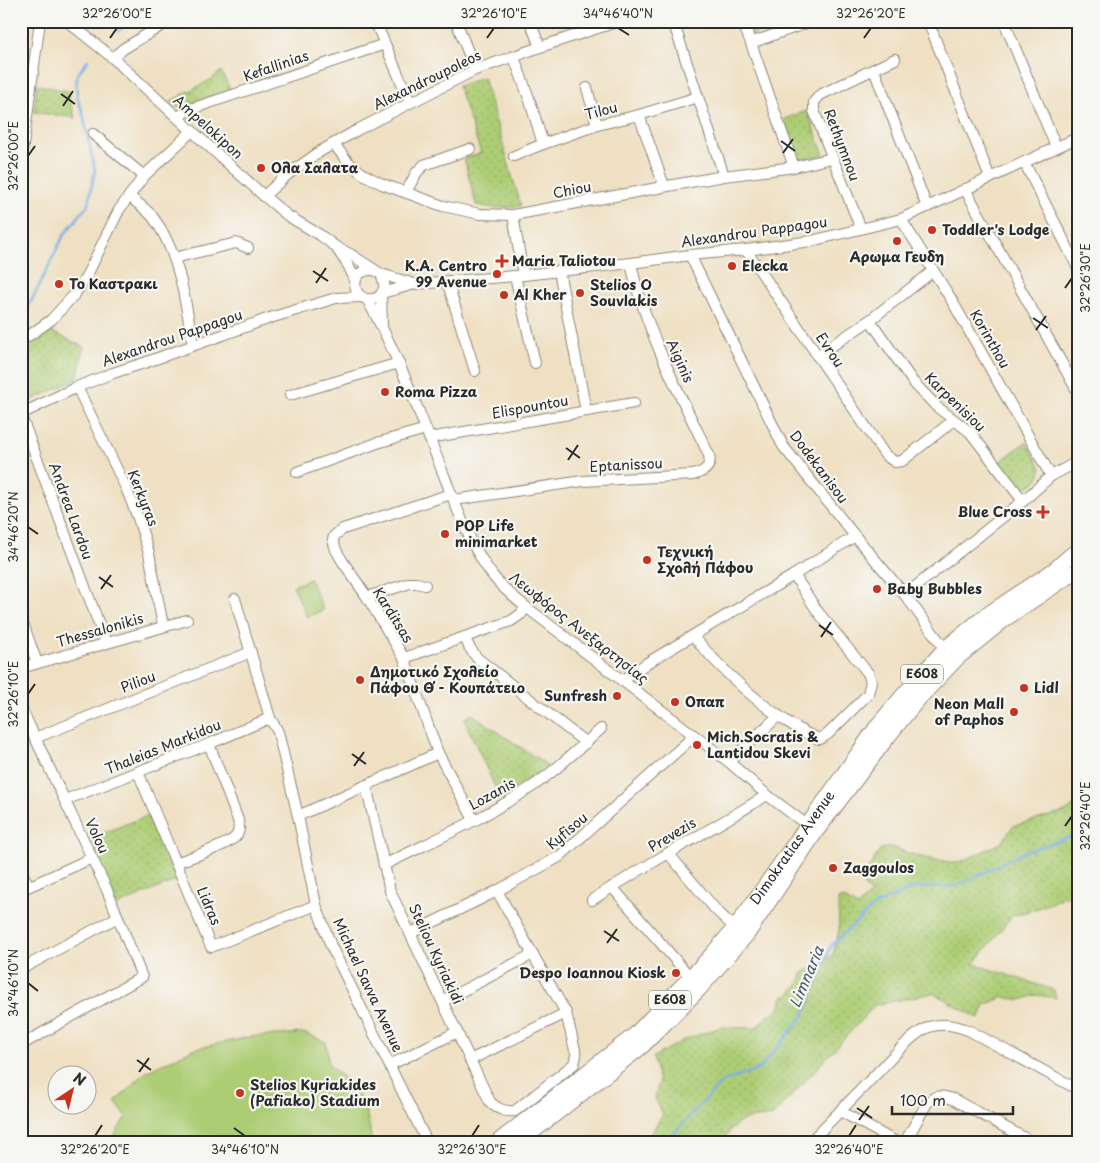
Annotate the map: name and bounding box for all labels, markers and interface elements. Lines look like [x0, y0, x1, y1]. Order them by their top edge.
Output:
text: 32°26'00"E [82, 4, 152, 22]
text: 32°26'10"E [461, 4, 527, 22]
text: 34°46'40"N [583, 4, 653, 22]
text: 32°26'20"E [836, 4, 906, 22]
street label: Alexandroupoleos [369, 44, 484, 115]
street label: Kefallinias [240, 45, 311, 87]
street label: Ampelokipon [169, 90, 248, 164]
street label: Tilou [582, 96, 620, 125]
street label: Rethymnou [819, 106, 866, 184]
text: 32°26'00"E [4, 121, 22, 191]
place label: Ολα Σαλατα [271, 157, 359, 178]
marker: Ολα Σαλατα [255, 162, 267, 174]
street label: Chiou [551, 176, 593, 204]
street label: Alexandrou Pappagou [679, 211, 828, 252]
place label: Toddler's Lodge [942, 219, 1050, 240]
marker: Toddler's Lodge [926, 224, 938, 236]
marker: Αρωμα Γευδη [891, 235, 903, 247]
text: 32°26'30"E [1076, 243, 1094, 313]
place label: Αρωμα Γευδη [850, 246, 944, 267]
place label: Maria Taliotou [512, 250, 616, 271]
place label: K.A. Centro 99 Avenue [405, 255, 487, 292]
marker: Maria Taliotou [496, 255, 508, 267]
place label: Elecka [742, 255, 789, 276]
marker: Elecka [726, 260, 738, 272]
marker: K.A. Centro 99 Avenue [491, 268, 503, 280]
place label: Το Καστρακι [69, 273, 158, 294]
place label: Stelios O Souvlakis [590, 274, 658, 311]
marker: Το Καστρακι [53, 278, 65, 290]
place label: Al Kher [513, 284, 567, 305]
marker: Stelios O Souvlakis [574, 287, 586, 299]
marker: Al Kher [498, 289, 510, 301]
street label: Alexandrou Pappagou [99, 304, 245, 371]
street label: Korinthou [965, 305, 1016, 372]
street label: Evrou [811, 328, 850, 371]
street label: Aiginis [662, 336, 699, 386]
street label: Karpenisiou [920, 367, 991, 436]
place label: Roma Pizza [395, 381, 478, 402]
marker: Roma Pizza [379, 386, 391, 398]
street label: Elispountou [490, 389, 570, 424]
street label: Dodekanisou [785, 426, 854, 507]
street label: Eptanissou [589, 452, 663, 477]
street label: Andrea Lardou [44, 459, 99, 562]
street label: Kerkyras [123, 466, 164, 529]
text: 34°46'20"N [4, 491, 22, 563]
place label: Blue Cross [958, 501, 1032, 522]
marker: Blue Cross [1036, 505, 1050, 519]
place label: POP Life minimarket [455, 515, 538, 552]
marker: POP Life minimarket [439, 528, 451, 540]
place label: Τεχνική Σχολή Πάφου [657, 541, 753, 578]
marker: Τεχνική Σχολή Πάφου [641, 554, 653, 566]
street label: Λεωφόρος Ανεξαρτησίας [505, 567, 653, 689]
place label: Baby Bubbles [887, 578, 982, 599]
street label: Karditsas [368, 583, 419, 647]
marker: Baby Bubbles [871, 583, 883, 595]
street label: Thessalonikis [54, 607, 146, 652]
text: 32°26'10"E [4, 661, 22, 727]
place label: Δημοτικό Σχολείο Πάφου Θ΄ - Κουπάτειο [370, 661, 525, 698]
road number: E608 [901, 664, 943, 684]
street label: Piliou [117, 665, 158, 698]
marker: Δημοτικό Σχολείο Πάφου Θ΄ - Κουπάτειο [354, 674, 366, 686]
place label: Lidl [1034, 677, 1059, 698]
marker: Lidl [1018, 682, 1030, 694]
place label: Sunfresh [544, 685, 607, 706]
marker: Sunfresh [611, 690, 623, 702]
place label: Οπαπ [685, 691, 725, 712]
place label: Neon Mall of Paphos [934, 693, 1004, 730]
marker: Οπαπ [669, 696, 681, 708]
marker: Neon Mall of Paphos [1008, 706, 1020, 718]
street label: Thaleias Markidou [102, 714, 224, 779]
place label: Mich.Socratis & Lantidou Skevi [707, 726, 819, 763]
marker: Mich.Socratis & Lantidou Skevi [691, 739, 703, 751]
street label: Lozanis [465, 772, 519, 815]
text: 32°26'40"E [1076, 781, 1094, 851]
street label: Dimokratias Avenue [744, 786, 839, 909]
street label: Kyfisou [541, 807, 592, 854]
street label: Prevezis [644, 812, 700, 857]
street label: Volou [80, 815, 115, 857]
place label: Zaggoulos [843, 857, 914, 878]
marker: Zaggoulos [827, 862, 839, 874]
street label: Lidras [192, 883, 227, 928]
street label: Steliou Kyriakidi [404, 900, 469, 1008]
street label: Michael Savva Avenue [328, 914, 409, 1056]
water label: Limnaria [782, 942, 829, 1011]
text: 34°46'10"N [4, 949, 22, 1017]
place label: Despo Ioannou Kiosk [519, 962, 667, 983]
marker: Despo Ioannou Kiosk [670, 967, 682, 979]
road number: E608 [649, 990, 691, 1010]
north arrow [48, 1066, 98, 1116]
text: N [69, 1067, 90, 1091]
place label: Stelios Kyriakides (Pafiako) Stadium [250, 1074, 380, 1111]
scale bar [892, 1083, 1014, 1115]
marker: Stelios Kyriakides (Pafiako) Stadium [234, 1087, 246, 1099]
text: 100 m [900, 1088, 946, 1111]
text: 32°26'20"E [60, 1140, 130, 1158]
text: 34°46'10"N [211, 1140, 279, 1158]
text: 32°26'30"E [437, 1140, 507, 1158]
text: 32°26'40"E [814, 1140, 884, 1158]

